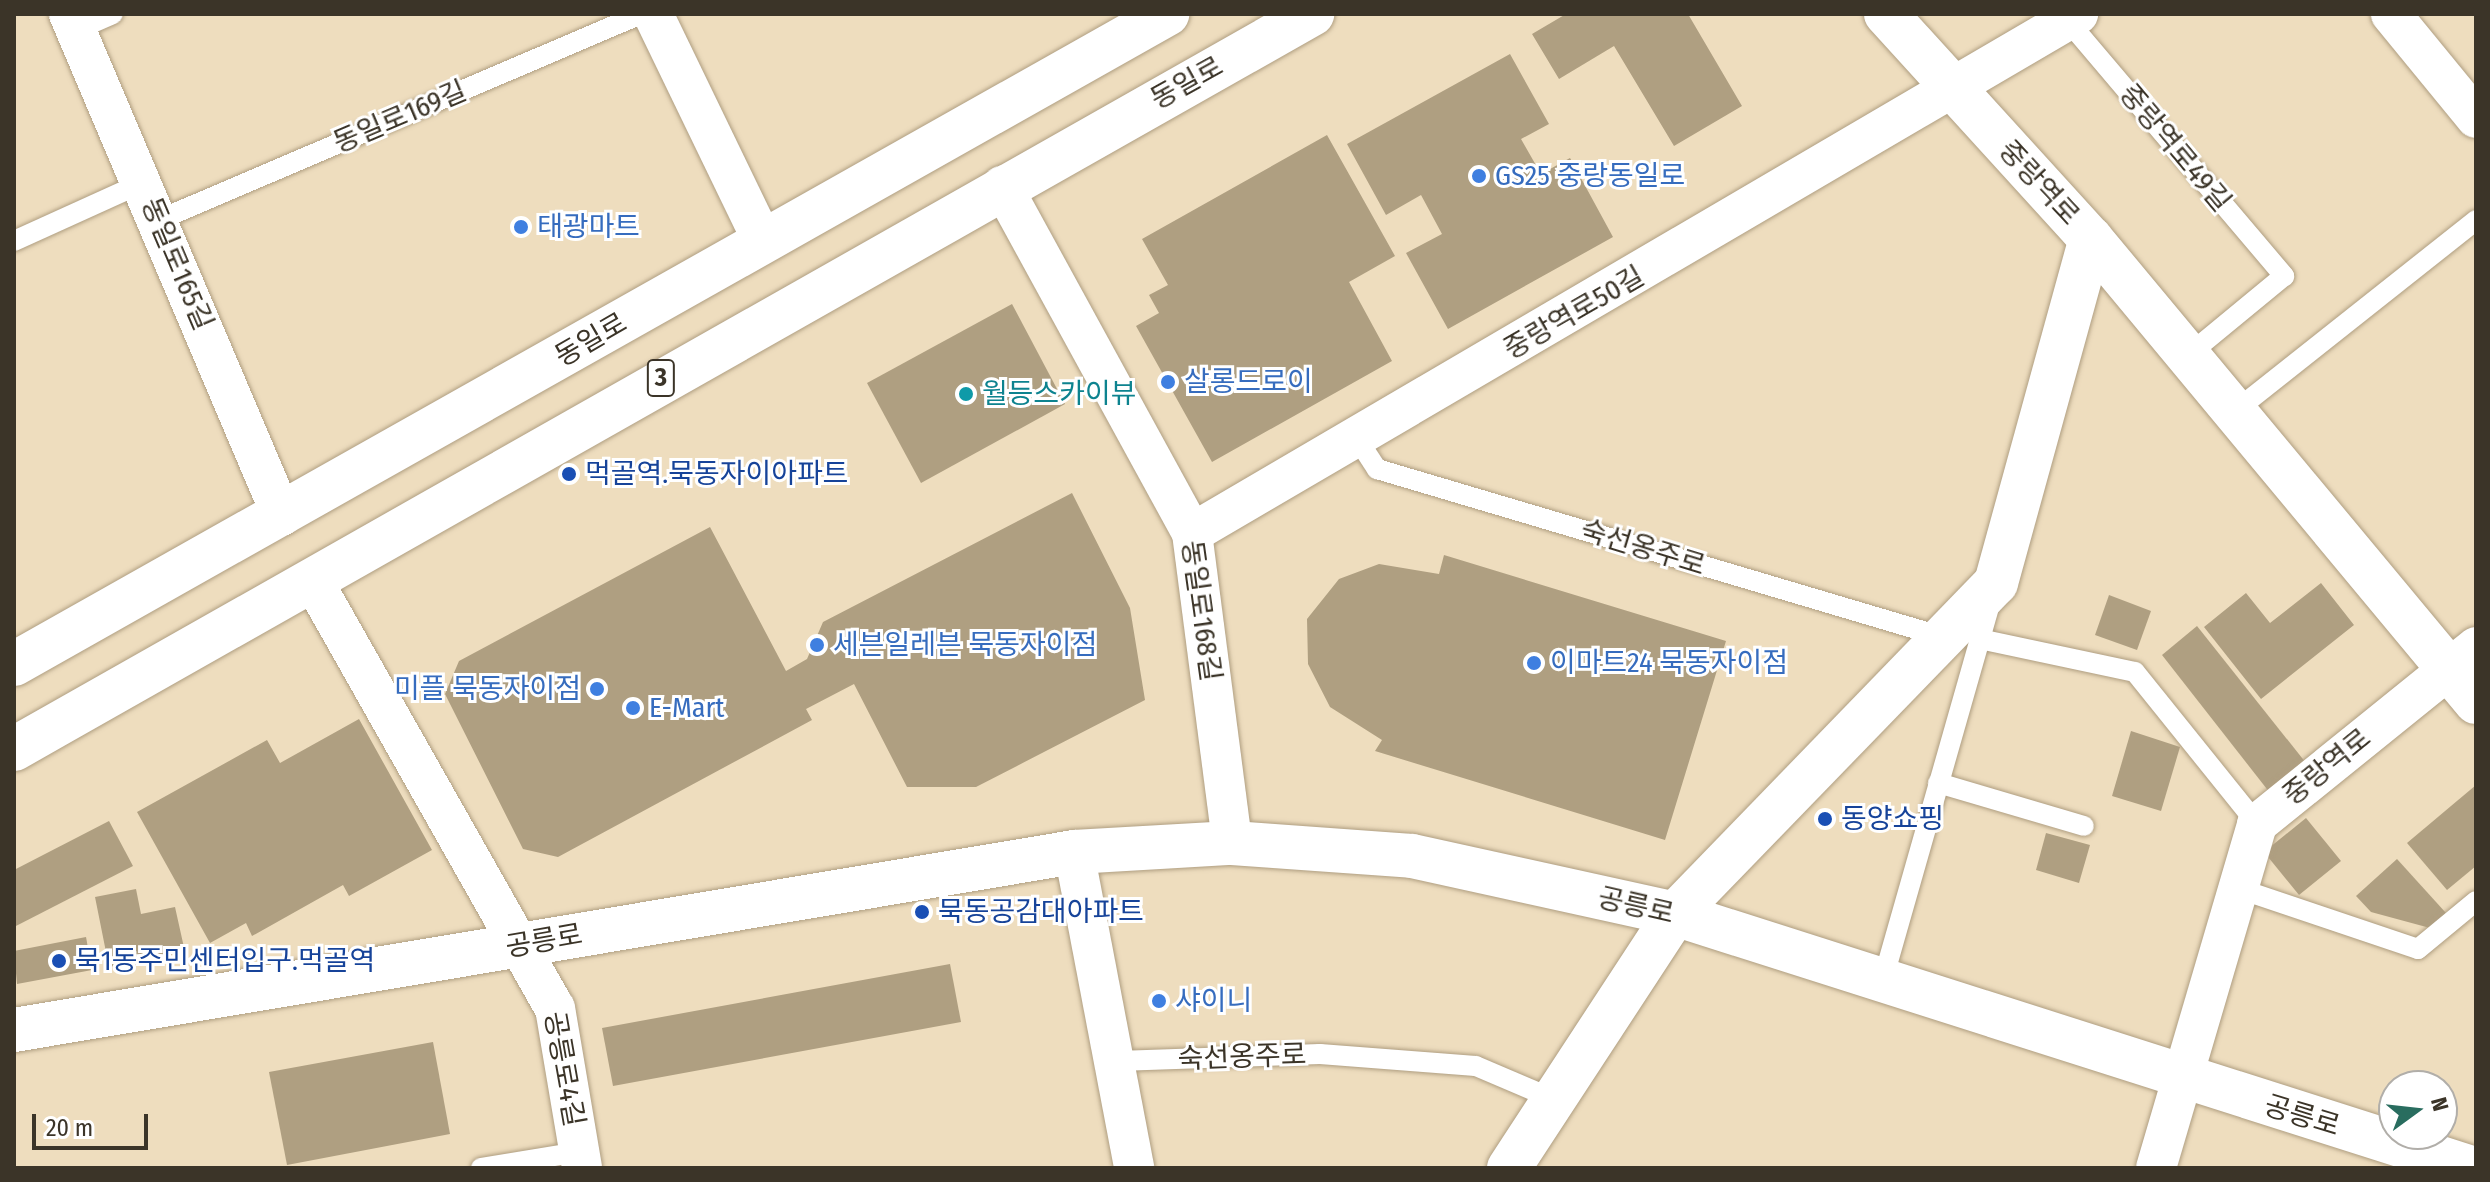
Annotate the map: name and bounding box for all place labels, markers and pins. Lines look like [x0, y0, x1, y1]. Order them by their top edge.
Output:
place label: GS25 중랑동일로 [1495, 159, 1685, 193]
marker: GS25 중랑동일로 [1470, 167, 1488, 185]
place label: 태광마트 [537, 210, 640, 244]
marker: 태광마트 [512, 218, 530, 236]
place label: 살롱드로이 [1184, 365, 1313, 399]
marker: 살롱드로이 [1159, 373, 1177, 391]
place label: 월등스카이뷰 [982, 377, 1137, 411]
marker: 월등스카이뷰 [957, 385, 975, 403]
place label: 먹골역.묵동자이아파트 [585, 457, 849, 491]
marker: 먹골역.묵동자이아파트 [560, 465, 578, 483]
place label: 세븐일레븐 묵동자이점 [833, 628, 1097, 662]
marker: 세븐일레븐 묵동자이점 [808, 636, 826, 654]
place label: 이마트24 묵동자이점 [1550, 646, 1788, 680]
marker: 이마트24 묵동자이점 [1525, 654, 1543, 672]
place label: 미플 묵동자이점 [394, 672, 581, 706]
marker: 미플 묵동자이점 [588, 680, 606, 698]
place label: E-Mart [649, 691, 724, 725]
marker: E-Mart [624, 699, 642, 717]
place label: 동양쇼핑 [1841, 802, 1944, 836]
marker: 동양쇼핑 [1816, 810, 1834, 828]
place label: 묵동공감대아파트 [938, 895, 1144, 929]
marker: 묵동공감대아파트 [913, 903, 931, 921]
place label: 묵1동주민센터입구.먹골역 [75, 944, 375, 978]
marker: 묵1동주민센터입구.먹골역 [50, 952, 68, 970]
place label: 샤이니 [1175, 984, 1252, 1018]
marker: 샤이니 [1150, 992, 1168, 1010]

